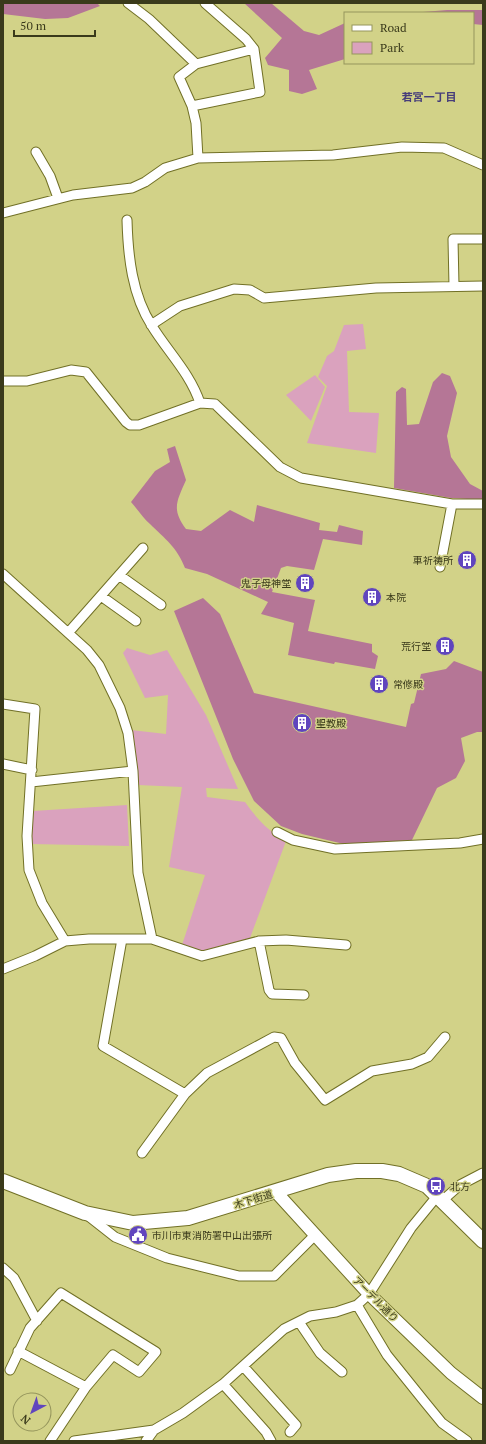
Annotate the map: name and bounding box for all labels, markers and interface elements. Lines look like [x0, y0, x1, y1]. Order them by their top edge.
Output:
scale bar [14, 12, 95, 38]
legend [344, 12, 474, 64]
text: 50 m [20, 18, 47, 33]
text: Road [380, 20, 407, 35]
text: Park [380, 40, 405, 55]
district label: 若宮一丁目 [402, 90, 457, 104]
building icon: 車祈祷所 [456, 549, 478, 571]
place label: 車祈祷所 [413, 554, 453, 567]
building icon: 鬼子母神堂 [294, 572, 316, 594]
place label: 鬼子母神堂 [241, 577, 291, 590]
building icon: 本院 [361, 586, 383, 608]
place label: 本院 [386, 591, 406, 604]
building icon: 荒行堂 [434, 635, 456, 657]
place label: 荒行堂 [401, 640, 431, 653]
building icon: 常修殿 [368, 673, 390, 695]
place label: 常修殿 [393, 678, 423, 691]
building icon: 聖教殿 [291, 712, 313, 734]
place label: 聖教殿 [316, 717, 346, 730]
bus stop icon: 北方 [425, 1175, 447, 1197]
place label: 北方 [450, 1180, 470, 1193]
street label: 木下街道 [232, 1187, 274, 1212]
public building icon: 市川市東消防署中山出張所 [127, 1224, 149, 1246]
place label: 市川市東消防署中山出張所 [152, 1229, 272, 1242]
street label: アーデル通り [350, 1274, 401, 1325]
north arrow [12, 1392, 52, 1432]
text: N [17, 1411, 33, 1428]

